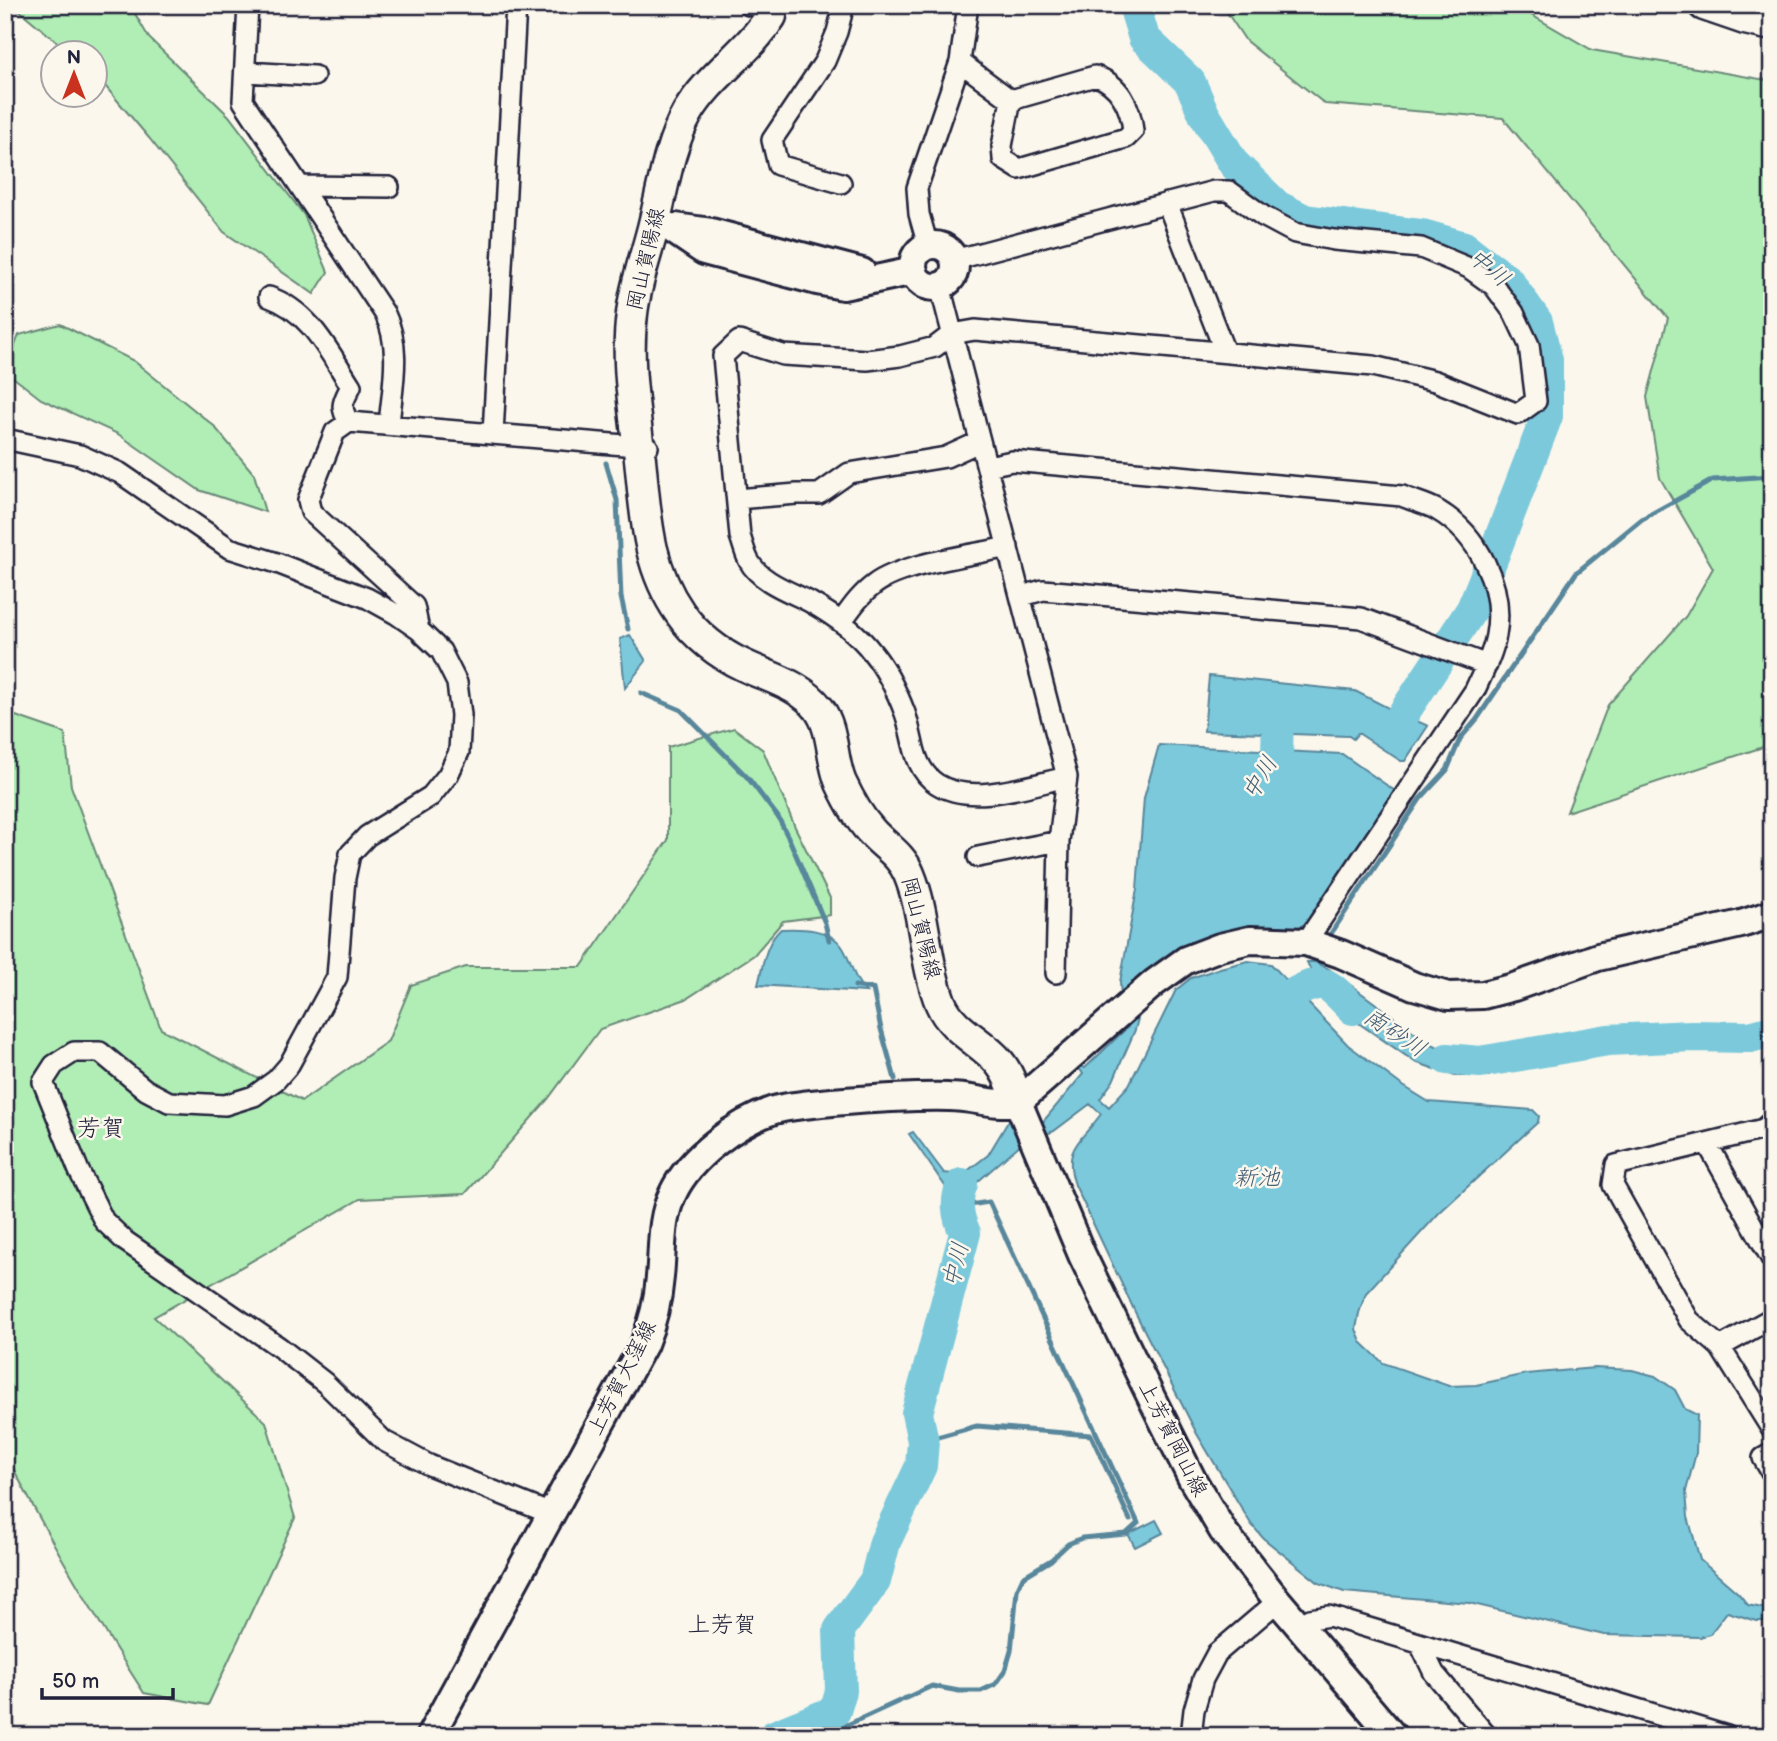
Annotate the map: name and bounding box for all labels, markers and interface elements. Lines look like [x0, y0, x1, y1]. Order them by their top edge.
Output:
north arrow [38, 38, 108, 108]
text: N [67, 47, 81, 70]
street label: 岡山賀陽線 [622, 205, 670, 313]
water label: 中川 [1462, 242, 1516, 294]
water label: 中川 [1236, 751, 1284, 805]
street label: 岡山賀陽線 [896, 874, 946, 982]
water label: 南砂川 [1358, 1002, 1432, 1064]
district label: 芳賀 [77, 1114, 125, 1143]
water label: 新池 [1234, 1164, 1281, 1192]
water label: 中川 [937, 1239, 975, 1291]
street label: 上芳賀大窪線 [582, 1316, 662, 1440]
street label: 上芳賀岡山線 [1133, 1377, 1213, 1501]
district label: 上芳賀 [688, 1611, 757, 1639]
scale bar [42, 1657, 173, 1701]
text: 50 m [52, 1669, 99, 1694]

